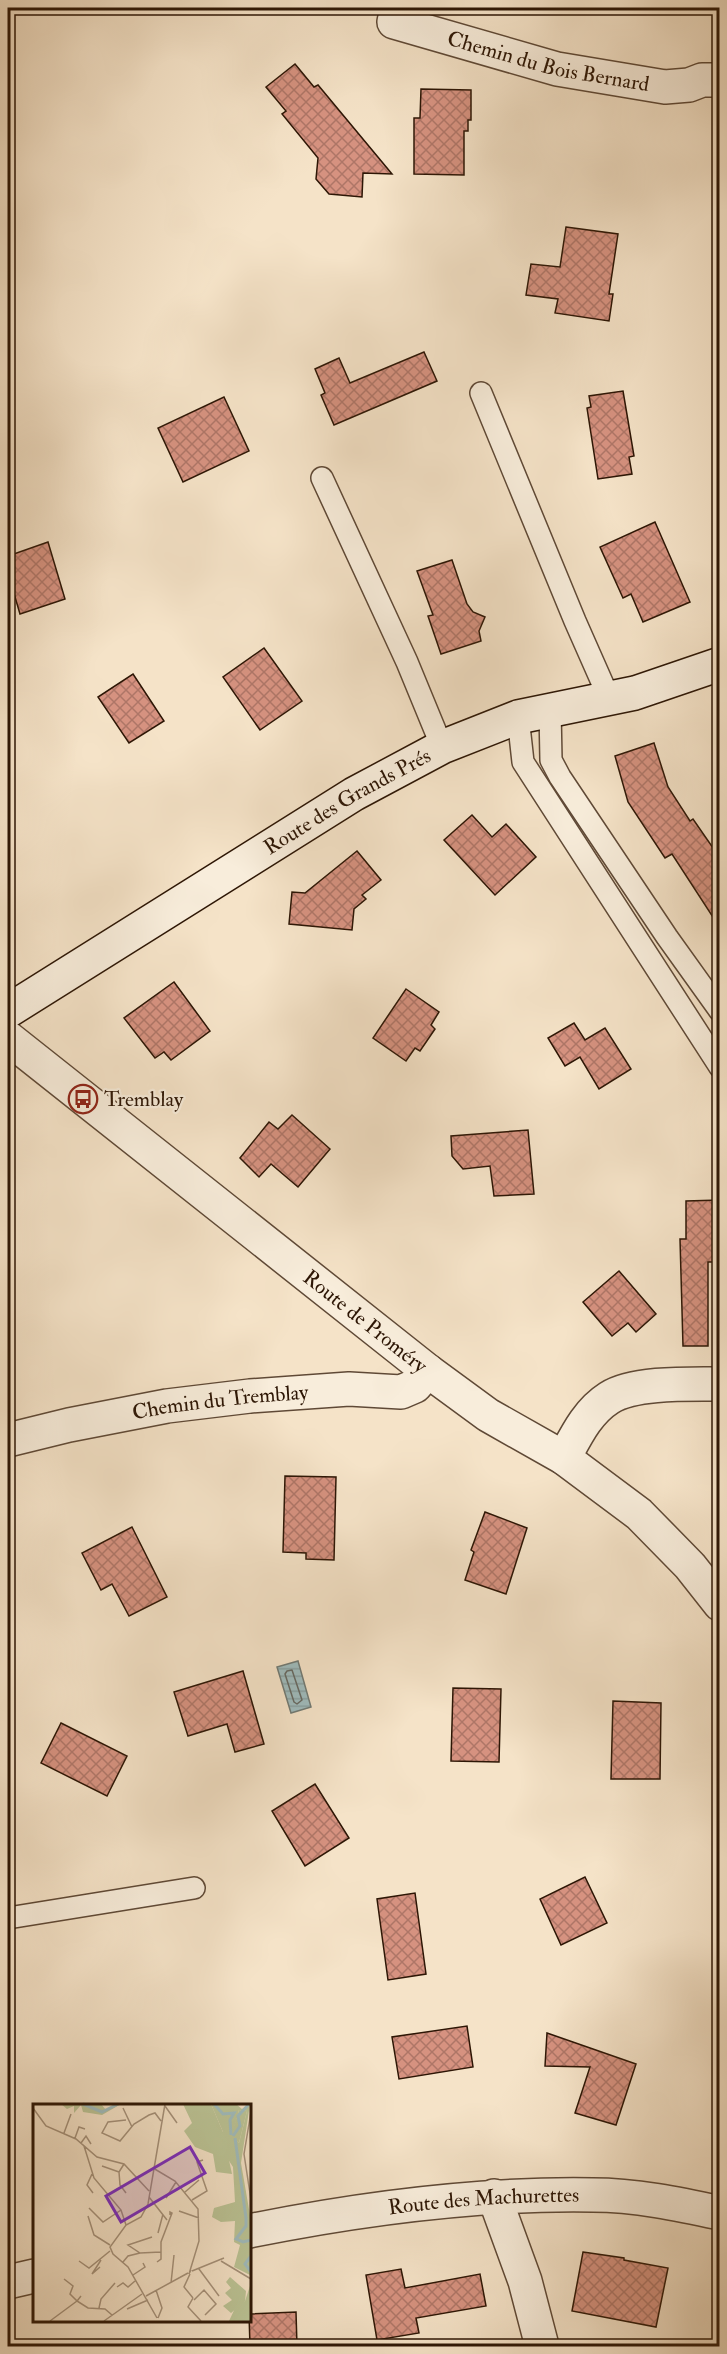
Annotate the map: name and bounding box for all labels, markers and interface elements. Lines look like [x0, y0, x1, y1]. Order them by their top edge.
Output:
street label: Chemin du Bois Bernard [444, 25, 652, 98]
street label: Route des Grands Prés [259, 742, 436, 861]
bus stop icon: Tremblay [67, 1083, 99, 1115]
place label: Tremblay [104, 1086, 184, 1113]
street label: Route de Proméry [298, 1264, 434, 1379]
street label: Chemin du Tremblay [130, 1378, 310, 1426]
inset map [33, 2104, 250, 2321]
street label: Route des Machurettes [386, 2181, 579, 2221]

